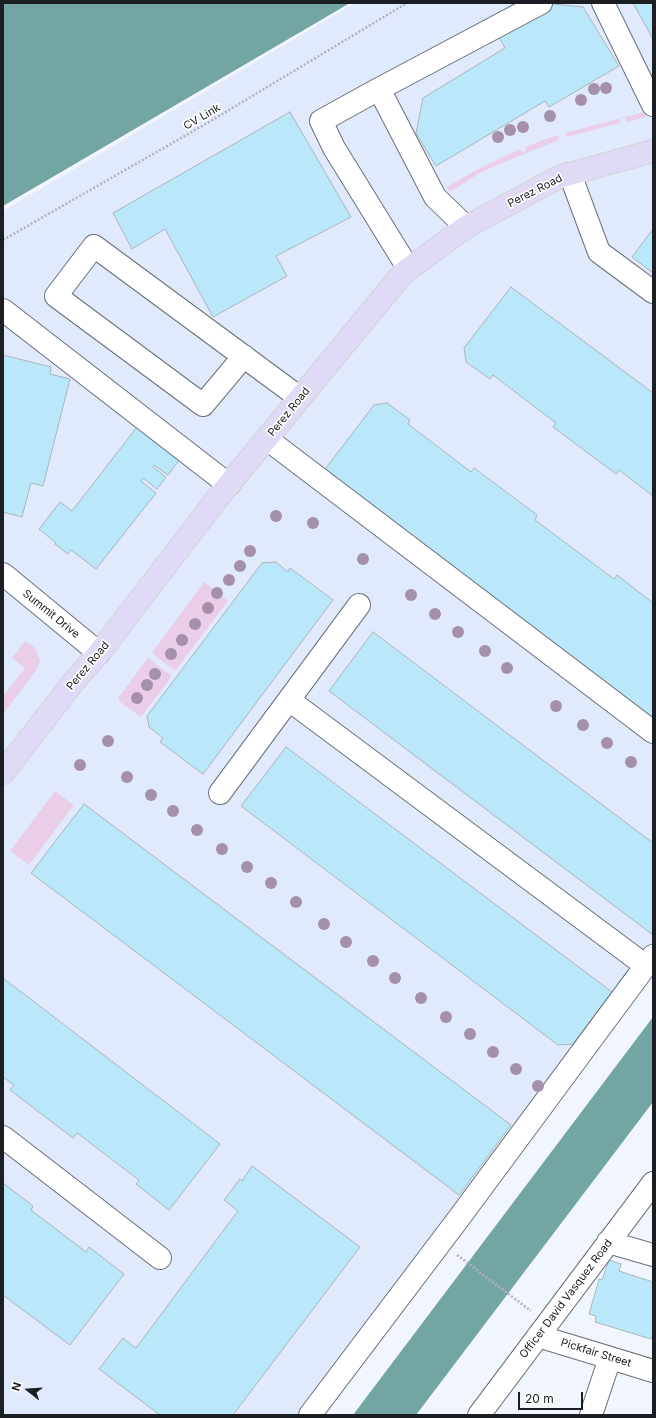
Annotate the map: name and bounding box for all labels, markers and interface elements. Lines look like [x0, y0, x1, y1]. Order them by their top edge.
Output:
street label: CV Link [181, 101, 223, 133]
street label: Perez Road [506, 172, 564, 210]
street label: Perez Road [265, 385, 313, 439]
street label: Summit Drive [20, 587, 82, 641]
street label: Perez Road [64, 639, 112, 693]
street label: Officer David Vasquez Road [517, 1237, 615, 1361]
street label: Pickfair Street [559, 1336, 633, 1370]
north arrow [8, 1370, 48, 1410]
text: N [9, 1380, 24, 1393]
scale bar [520, 1384, 585, 1410]
text: 20 m [525, 1391, 554, 1406]

